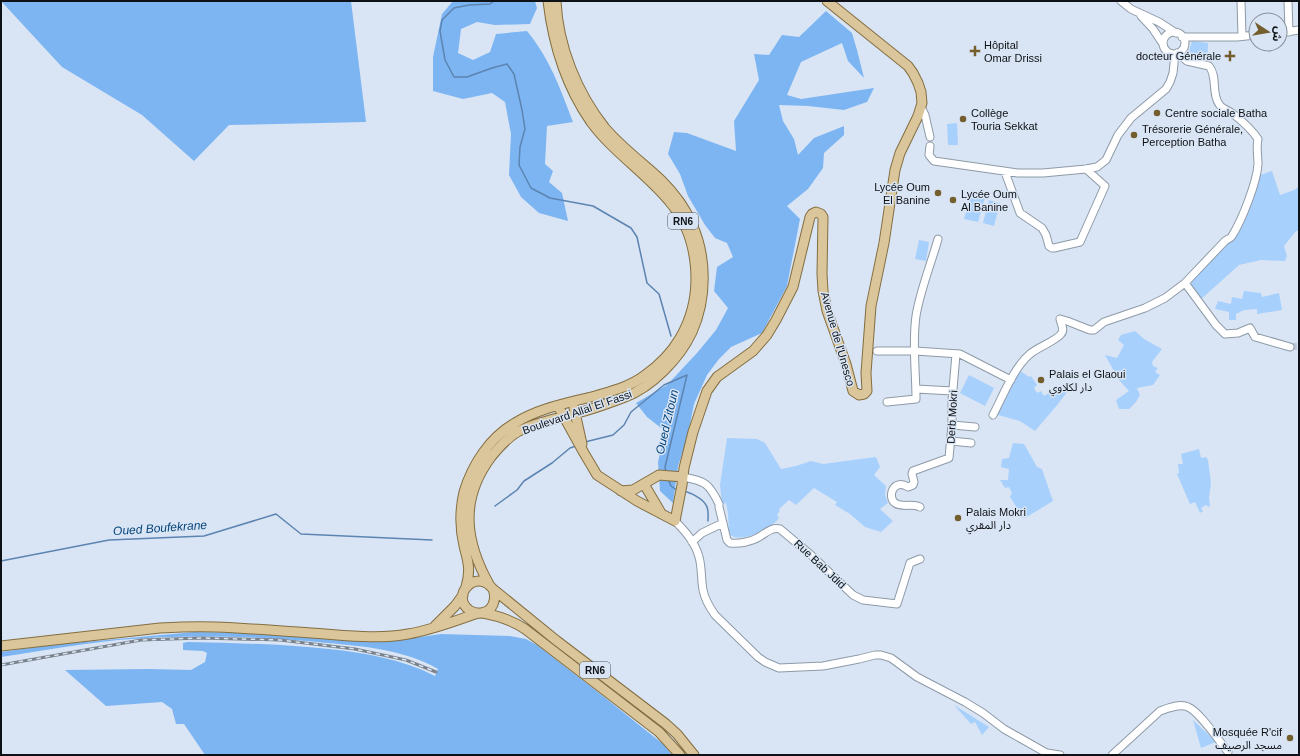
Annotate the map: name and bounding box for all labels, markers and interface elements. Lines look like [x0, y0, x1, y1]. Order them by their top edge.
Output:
north arrow [1248, 12, 1288, 52]
text: ش [1269, 25, 1285, 43]
place label: Hôpital Omar Drissi [984, 39, 1042, 64]
marker: Hôpital Omar Drissi [969, 45, 981, 57]
place label: docteur Générale [1136, 50, 1221, 62]
marker: docteur Générale [1224, 50, 1236, 62]
place label: Collège Touria Sekkat [971, 107, 1038, 132]
place label: Centre sociale Batha [1165, 107, 1268, 119]
marker: Centre sociale Batha [1152, 108, 1162, 118]
marker: Collège Touria Sekkat [958, 114, 968, 124]
place label: Trésorerie Générale, Perception Batha [1142, 123, 1243, 148]
marker: Trésorerie Générale, Perception Batha [1129, 130, 1139, 140]
place label: Lycée Oum El Banine [874, 181, 930, 206]
marker: Lycée Oum El Banine [933, 188, 943, 198]
place label: Lycée Oum Al Banine [961, 188, 1017, 213]
marker: Lycée Oum Al Banine [948, 195, 958, 205]
road number: RN6 [668, 213, 698, 229]
street label: Avenue de l'Unesco [819, 291, 857, 387]
place label: Palais el Glaoui دار لكلاوي [1049, 368, 1125, 397]
marker: Palais el Glaoui دار لكلاوي [1036, 375, 1046, 385]
street label: Boulevard Allal El Fassi [521, 388, 633, 436]
water label: Oued Zitoun [653, 388, 681, 456]
street label: Derb Mokri [945, 390, 959, 444]
place label: Palais Mokri دار المقري [966, 506, 1026, 535]
marker: Palais Mokri دار المقري [953, 513, 963, 523]
water label: Oued Boufekrane [113, 518, 208, 538]
street label: Rue Bab Jdid [792, 537, 848, 591]
road number: RN6 [580, 662, 610, 678]
place label: Mosquée R'cif مسجد الرصيف [1213, 726, 1283, 752]
marker: Mosquée R'cif مسجد الرصيف [1285, 733, 1295, 743]

